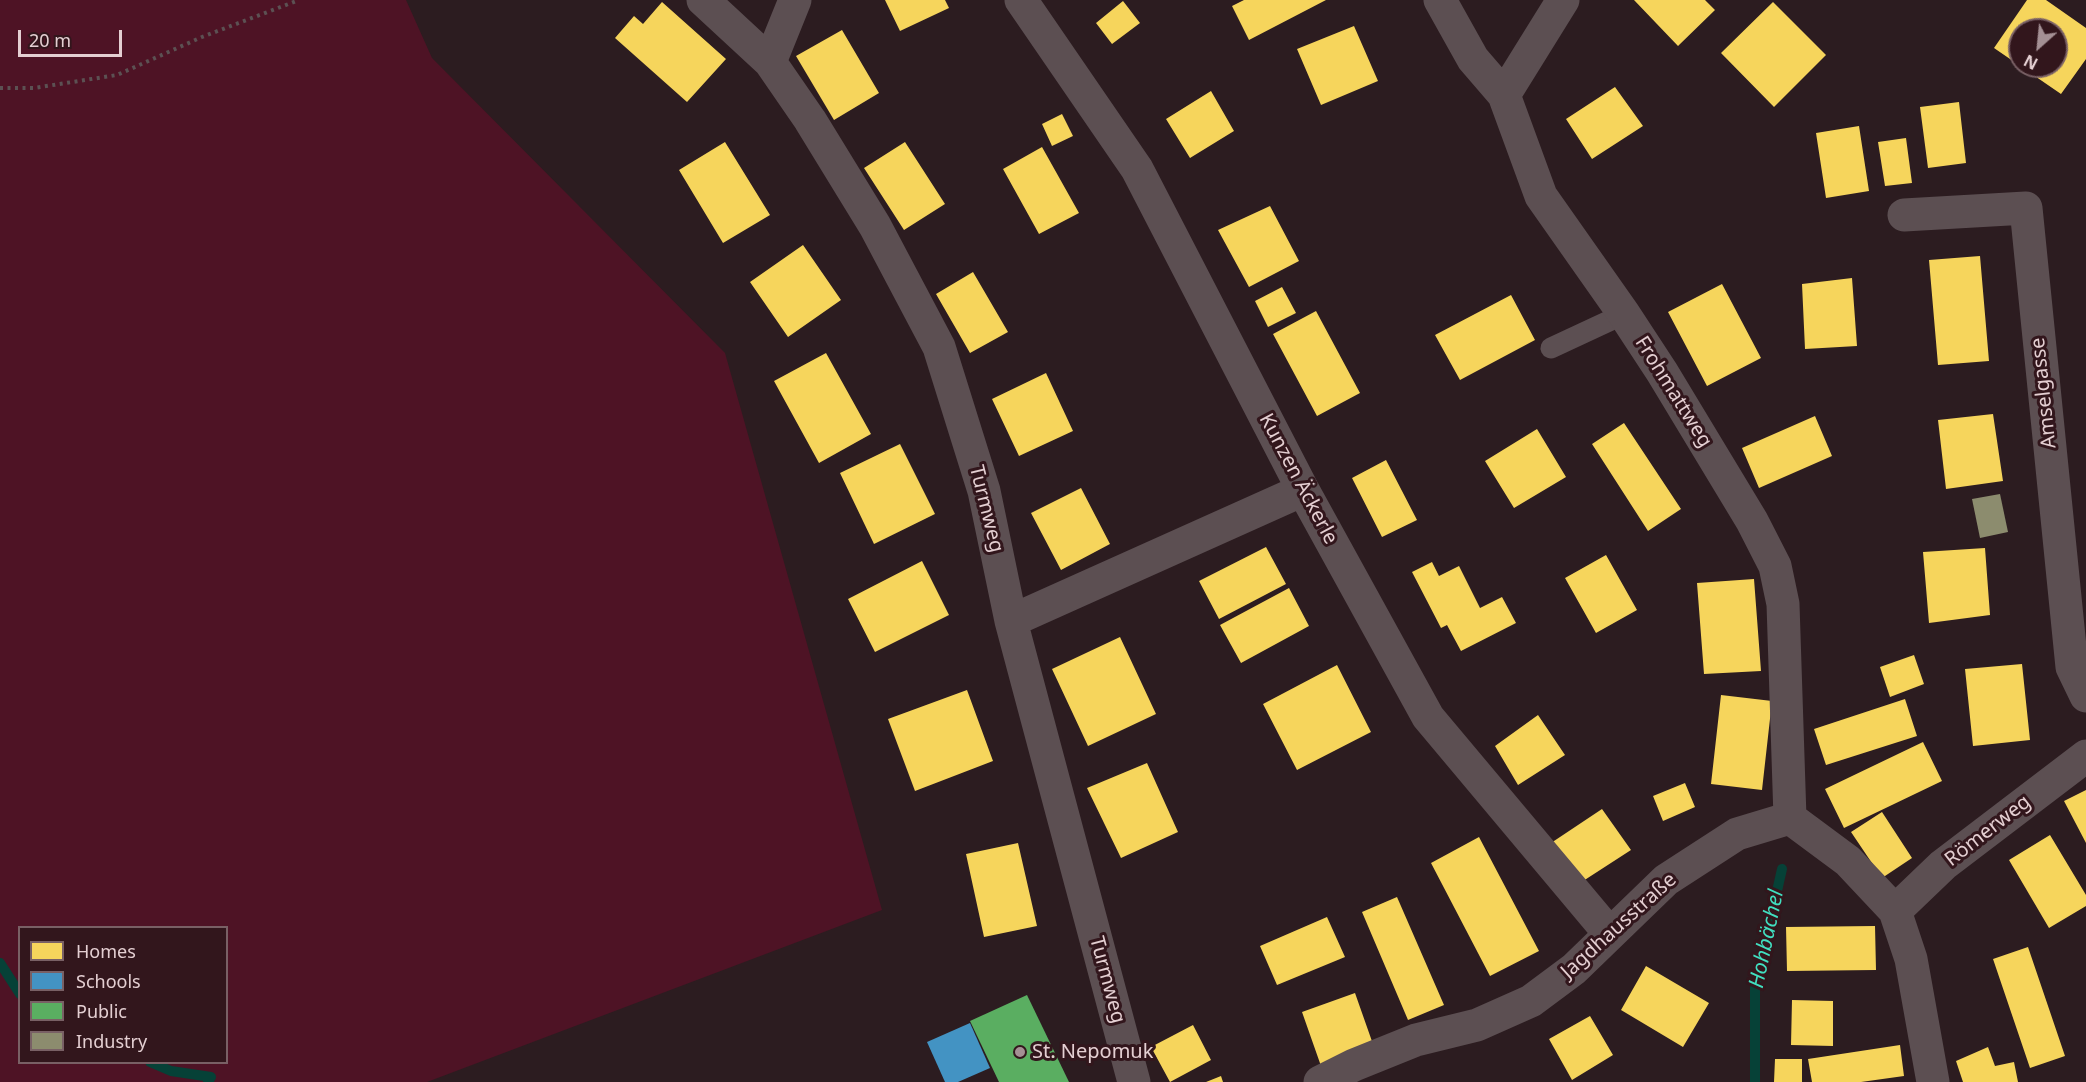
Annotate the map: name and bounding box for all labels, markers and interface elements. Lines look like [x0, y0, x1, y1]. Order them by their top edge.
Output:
scale bar [21, 18, 124, 56]
north arrow [2008, 18, 2068, 78]
text: 20 m [29, 28, 71, 52]
text: N [2020, 50, 2042, 75]
street label: Frohmattweg [1629, 332, 1717, 452]
street label: Amselgasse [2026, 336, 2062, 450]
street label: Kunzen Äckerle [1254, 410, 1342, 548]
street label: Turmweg [964, 463, 1008, 555]
street label: Römerweg [1940, 790, 2036, 872]
street label: Jagdhausstraße [1557, 868, 1681, 984]
water label: Hohbächel [1744, 888, 1790, 990]
legend [18, 926, 228, 1064]
street label: Turmweg [1084, 934, 1130, 1026]
text: Homes [76, 939, 136, 963]
text: Schools [76, 969, 141, 993]
text: Public [76, 999, 127, 1023]
text: Industry [76, 1029, 147, 1053]
place label: St. Nepomuk [1032, 1040, 1153, 1064]
marker: St. Nepomuk [1013, 1045, 1027, 1059]

